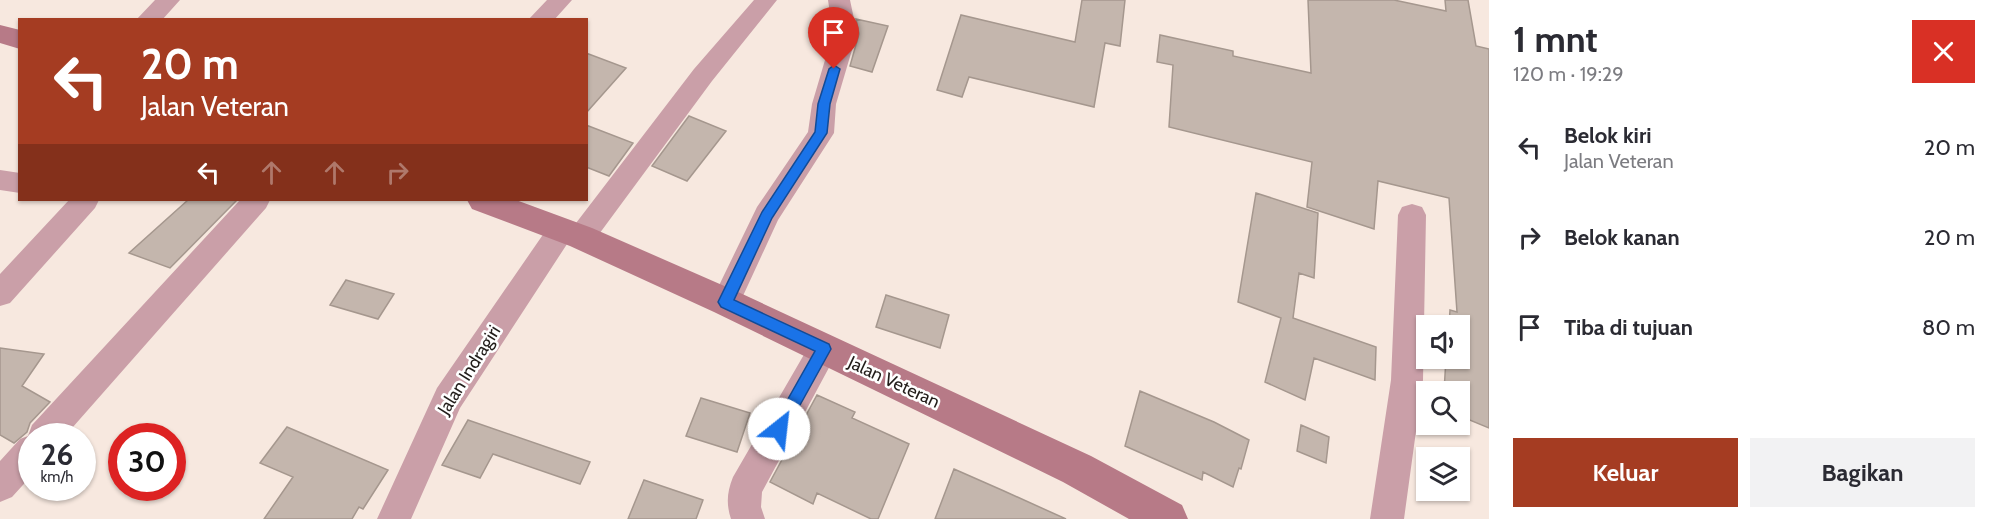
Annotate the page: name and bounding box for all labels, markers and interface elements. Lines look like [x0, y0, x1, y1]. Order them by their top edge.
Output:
pin [808, 7, 859, 69]
icon: arrive [817, 16, 850, 49]
text: 1 mnt [1513, 17, 1598, 61]
button: close [1912, 20, 1975, 83]
text: 20 m [141, 38, 239, 90]
icon: left [42, 42, 120, 120]
text: 120 m · 19:29 [1513, 62, 1624, 86]
text: Jalan Veteran [141, 90, 289, 123]
text: Belok kiri [1564, 122, 1651, 149]
icon: left [1513, 131, 1546, 164]
text: 20 m [1924, 134, 1975, 161]
text: Jalan Veteran [1564, 149, 1674, 173]
icon: left [192, 156, 225, 189]
icon: ahead [255, 156, 288, 189]
icon: ahead [318, 156, 351, 189]
icon: right [381, 156, 414, 189]
icon: right [1513, 221, 1546, 254]
text: Belok kanan [1564, 224, 1680, 251]
text: 20 m [1924, 224, 1975, 251]
icon: arrive [1513, 311, 1546, 344]
text: Tiba di tujuan [1564, 314, 1693, 341]
text: 80 m [1922, 314, 1975, 341]
map controls [1416, 315, 1470, 501]
button: sound [1416, 315, 1470, 369]
street label: Jalan Indragiri [432, 321, 505, 420]
street label: Jalan Veteran [844, 351, 943, 413]
button: search [1416, 381, 1470, 435]
position arrow [747, 397, 811, 461]
speed limit sign: 30 [108, 423, 186, 501]
text: 26 [41, 436, 73, 473]
button: Keluar [1513, 438, 1738, 507]
button: Bagikan [1750, 438, 1975, 507]
button: layers [1416, 447, 1470, 501]
text: km/h [41, 468, 73, 486]

